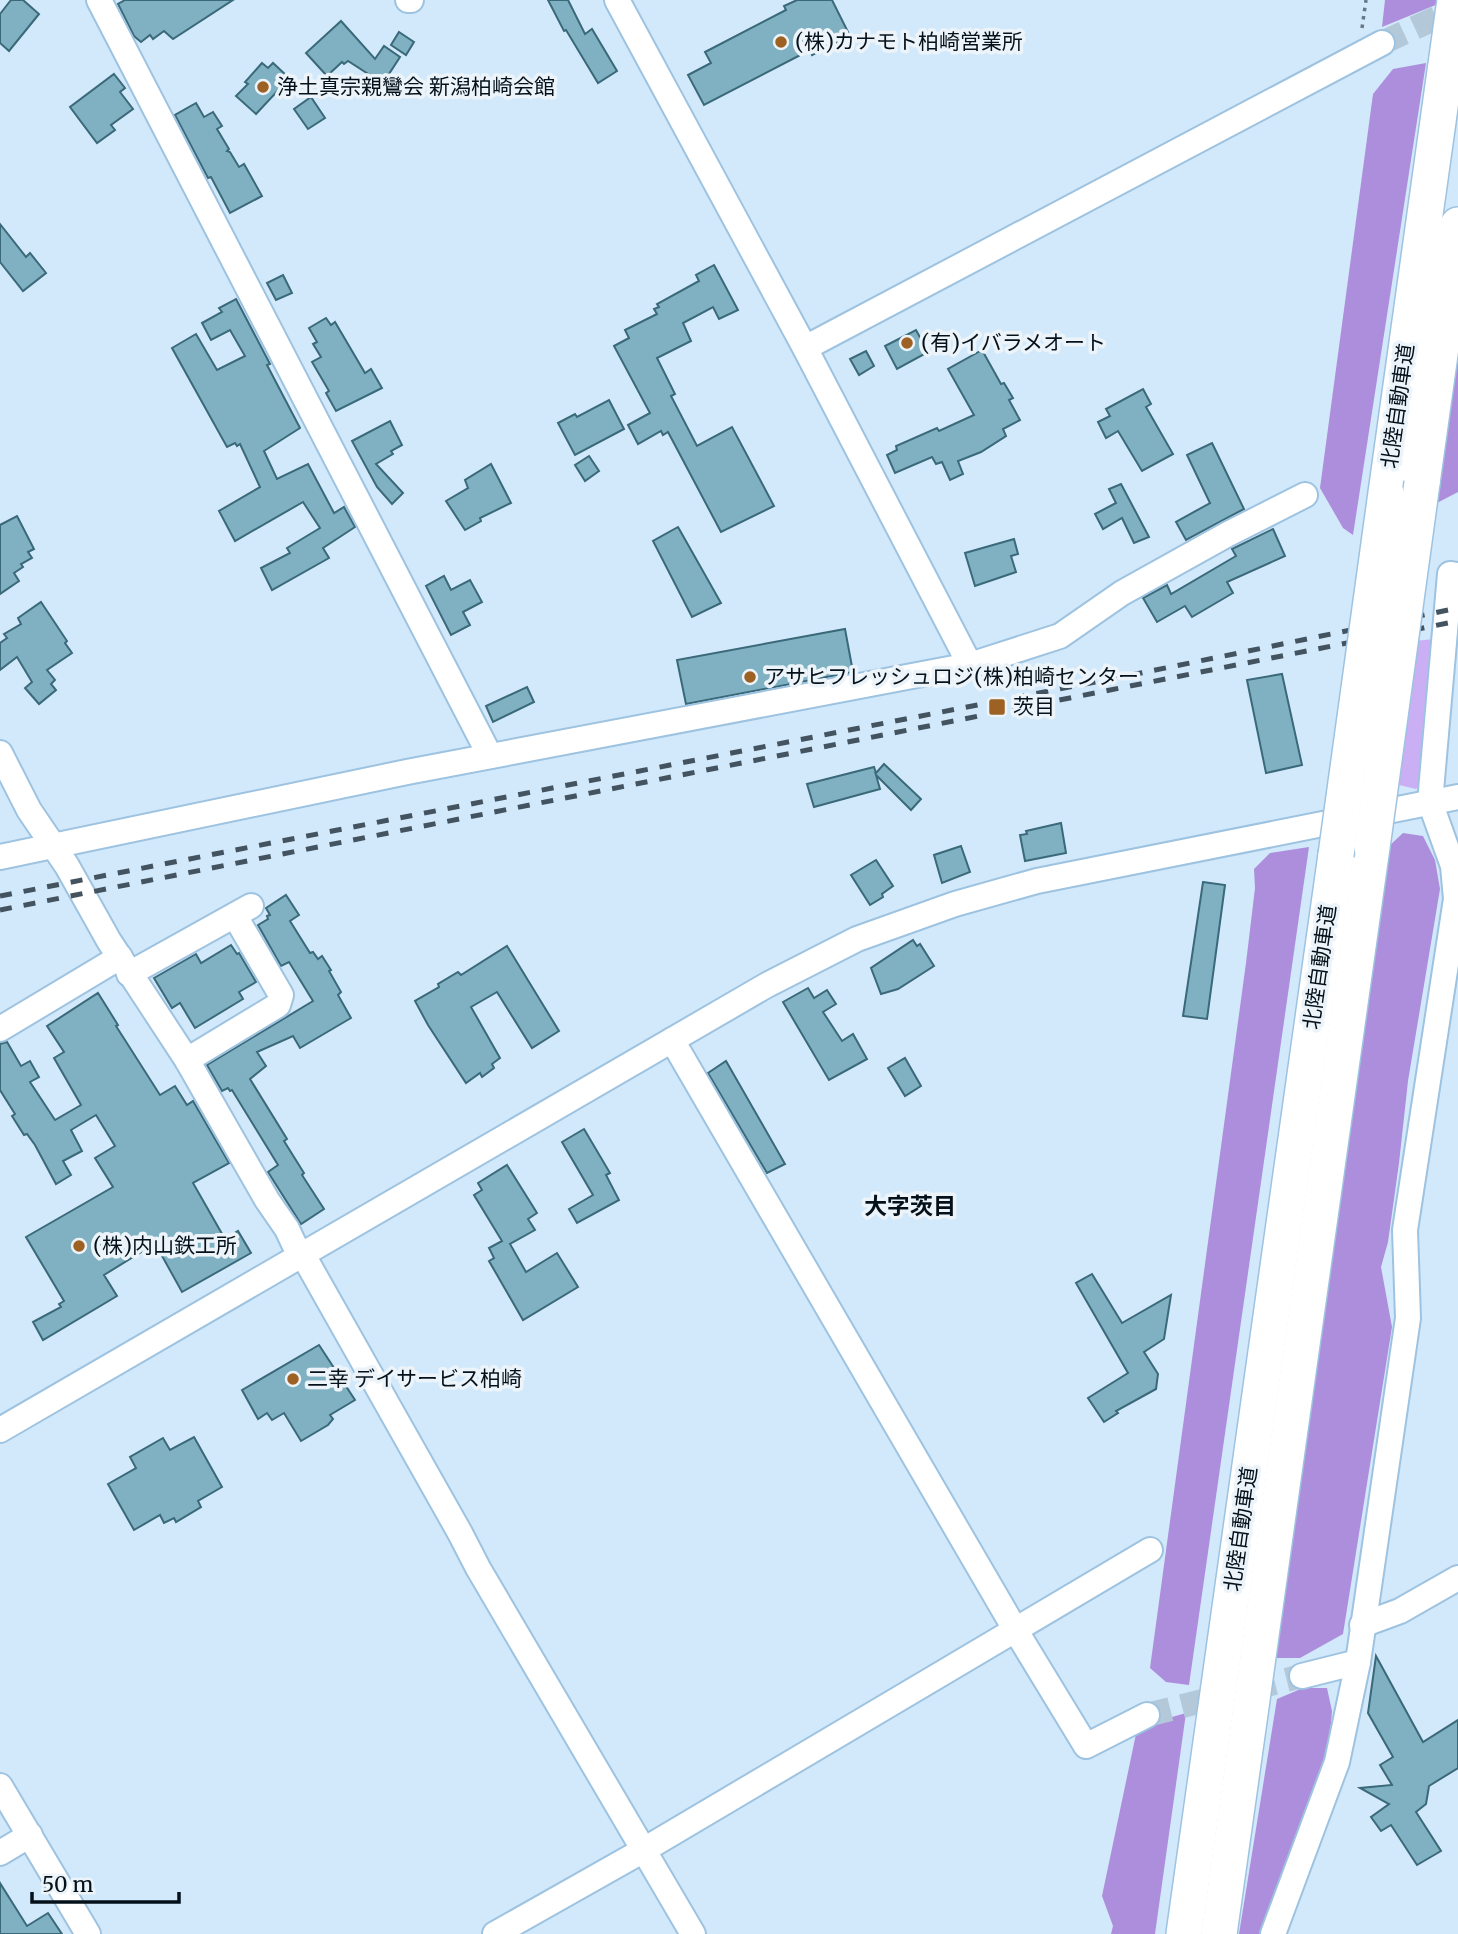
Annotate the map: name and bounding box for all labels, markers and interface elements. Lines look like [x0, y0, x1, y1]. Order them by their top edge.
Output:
place label: (株)カナモト柏崎営業所 [795, 28, 1023, 55]
marker: (株)カナモト柏崎営業所 [773, 34, 789, 50]
place label: 浄土真宗親鸞会 新潟柏崎会館 [277, 73, 555, 100]
marker: 浄土真宗親鸞会 新潟柏崎会館 [255, 79, 271, 95]
place label: (有)イバラメオート [921, 329, 1106, 356]
marker: (有)イバラメオート [899, 335, 915, 351]
street label: 北陸自動車道 [1375, 342, 1420, 470]
place label: アサヒフレッシュロジ(株)柏崎センター [764, 663, 1139, 690]
marker: アサヒフレッシュロジ(株)柏崎センター [742, 669, 758, 685]
place label: 茨目 [1013, 693, 1055, 720]
marker: 茨目 [987, 697, 1007, 717]
street label: 北陸自動車道 [1297, 903, 1342, 1031]
district label: 大字茨目 [864, 1191, 956, 1220]
place label: (株)内山鉄工所 [93, 1232, 237, 1259]
marker: (株)内山鉄工所 [71, 1238, 87, 1254]
place label: 二幸 デイサービス柏崎 [307, 1365, 522, 1392]
marker: 二幸 デイサービス柏崎 [285, 1371, 301, 1387]
street label: 北陸自動車道 [1218, 1465, 1263, 1593]
scale bar [32, 1860, 178, 1904]
text: 50 m [42, 1871, 93, 1898]

